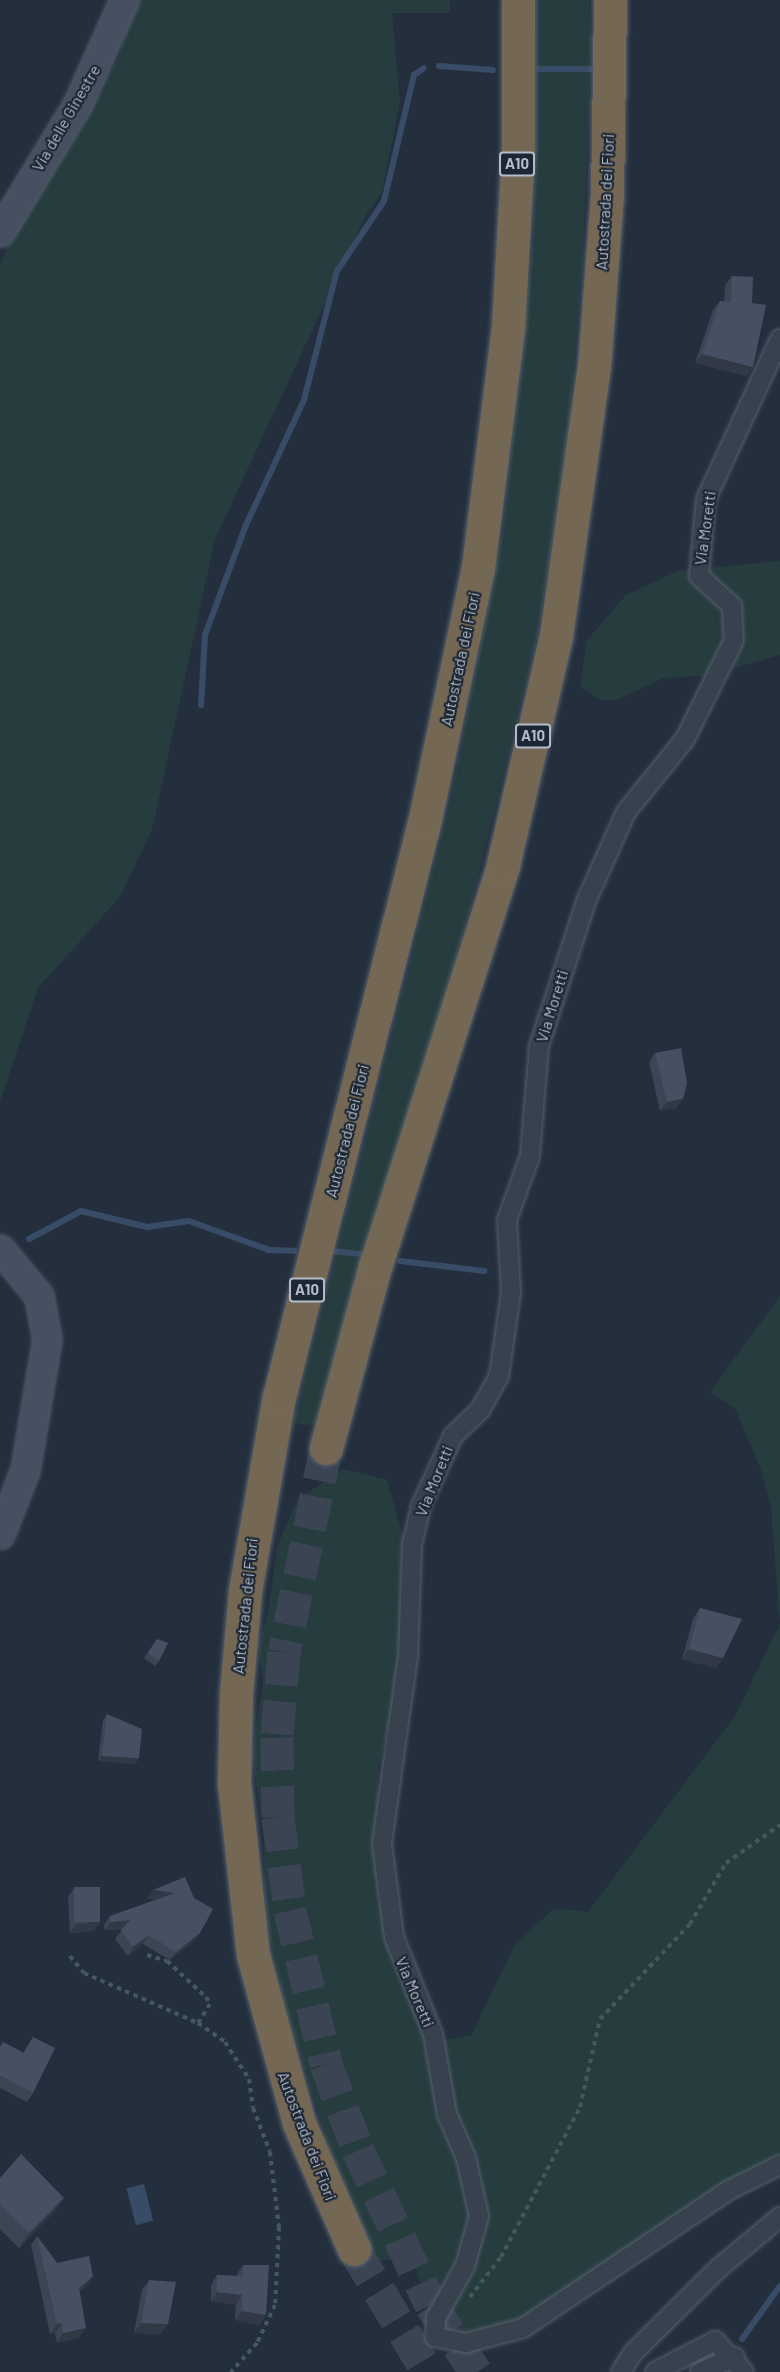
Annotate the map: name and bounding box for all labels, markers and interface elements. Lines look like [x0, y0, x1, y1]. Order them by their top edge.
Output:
street label: Via delle Ginestre [28, 61, 104, 175]
street label: Autostrada dei Fiori [592, 133, 618, 271]
road number: A10 [499, 152, 535, 176]
street label: Via Moretti [690, 490, 720, 566]
street label: Autostrada dei Fiori [436, 590, 484, 728]
road number: A10 [515, 724, 551, 748]
street label: Via Moretti [532, 967, 572, 1045]
street label: Autostrada dei Fiori [321, 1062, 373, 1200]
road number: A10 [289, 1278, 325, 1302]
street label: Via Moretti [411, 1443, 457, 1519]
street label: Autostrada dei Fiori [228, 1537, 262, 1675]
street label: Via Moretti [392, 1954, 438, 2030]
street label: Autostrada dei Fiori [274, 2069, 340, 2203]

